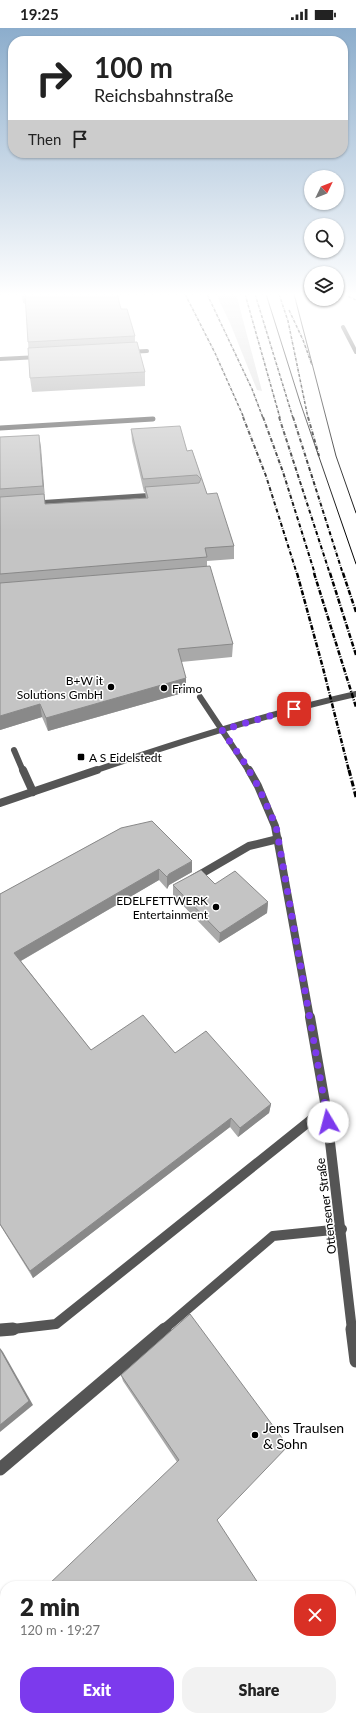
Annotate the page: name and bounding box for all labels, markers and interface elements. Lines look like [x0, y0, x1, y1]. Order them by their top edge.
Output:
text: 19:25 [20, 5, 59, 23]
text: 100 m [94, 50, 173, 84]
icon: right [28, 52, 80, 104]
text: Reichsbahnstraße [94, 84, 234, 106]
icon: arrive [69, 128, 91, 150]
text: Then [28, 130, 61, 148]
north arrow [304, 170, 344, 210]
map controls [304, 170, 344, 306]
button: search [304, 218, 344, 258]
button: layers [304, 266, 344, 306]
place label: B+W it Solutions GmbH [17, 673, 104, 702]
place label: Frimo [172, 681, 202, 696]
marker: B+W it Solutions GmbH [106, 682, 116, 692]
marker: Frimo [159, 683, 169, 693]
pin [277, 692, 311, 726]
icon: arrive [283, 698, 305, 720]
place label: A S Eidelstedt [89, 750, 163, 765]
marker: A S Eidelstedt [76, 752, 86, 762]
place label: EDELFETTWERK Entertainment [116, 893, 209, 922]
marker: EDELFETTWERK Entertainment [211, 902, 221, 912]
position arrow [307, 1101, 349, 1143]
street label: Ottensener Straße [313, 1157, 339, 1255]
place label: Jens Traulsen & Sohn [263, 1419, 344, 1452]
marker: Jens Traulsen & Sohn [250, 1430, 260, 1440]
text: 2 min [20, 1592, 80, 1621]
button: close [294, 1594, 336, 1636]
text: 120 m · 19:27 [20, 1622, 100, 1638]
button: Exit [20, 1667, 174, 1713]
button: Share [182, 1667, 336, 1713]

